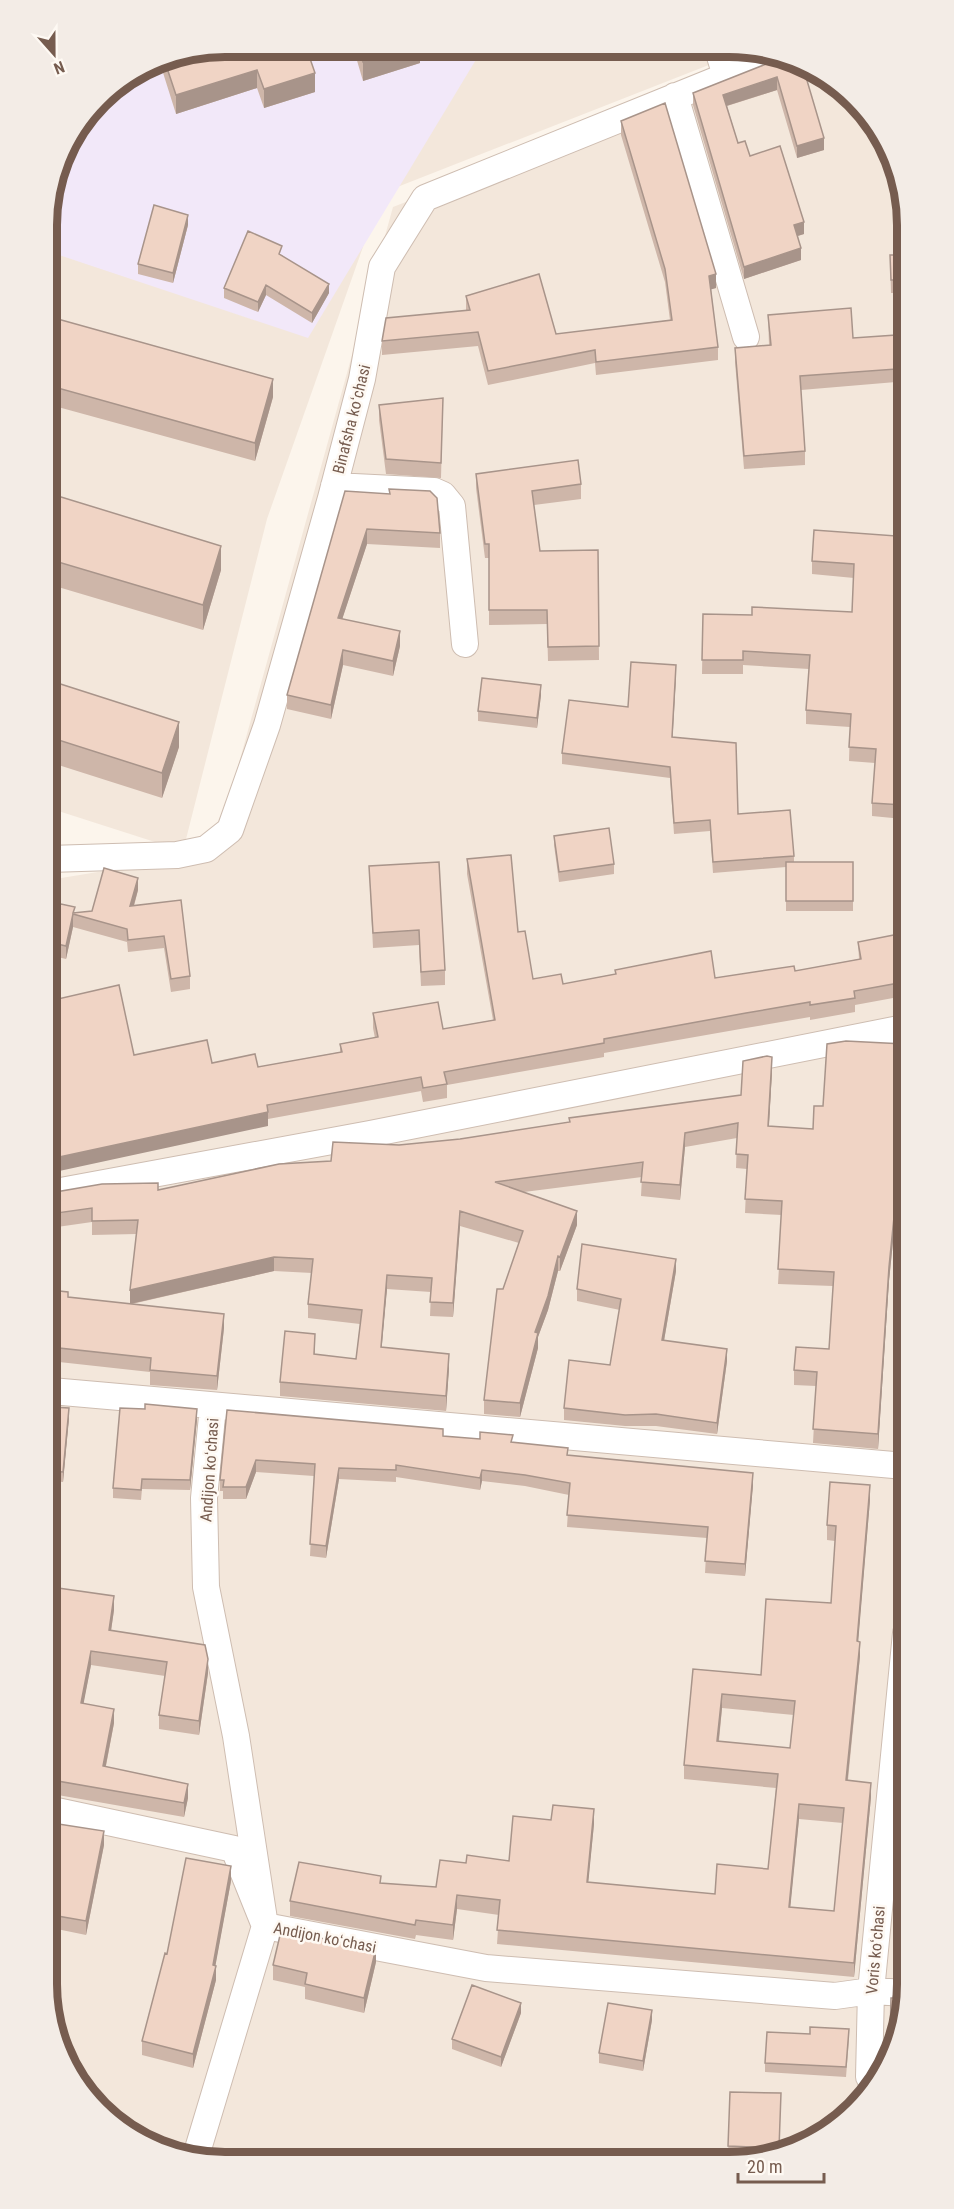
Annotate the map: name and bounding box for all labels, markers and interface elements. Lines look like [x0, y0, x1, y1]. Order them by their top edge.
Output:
north arrow [24, 24, 84, 84]
text: N [51, 57, 67, 78]
street label: Binafsha koʻchasi [329, 363, 374, 476]
street label: Andijon koʻchasi [196, 1417, 223, 1523]
street label: Voris koʻchasi [862, 1905, 889, 1995]
street label: Andijon koʻchasi [272, 1918, 378, 1957]
scale bar [738, 2146, 824, 2184]
text: 20 m [747, 2156, 782, 2177]

